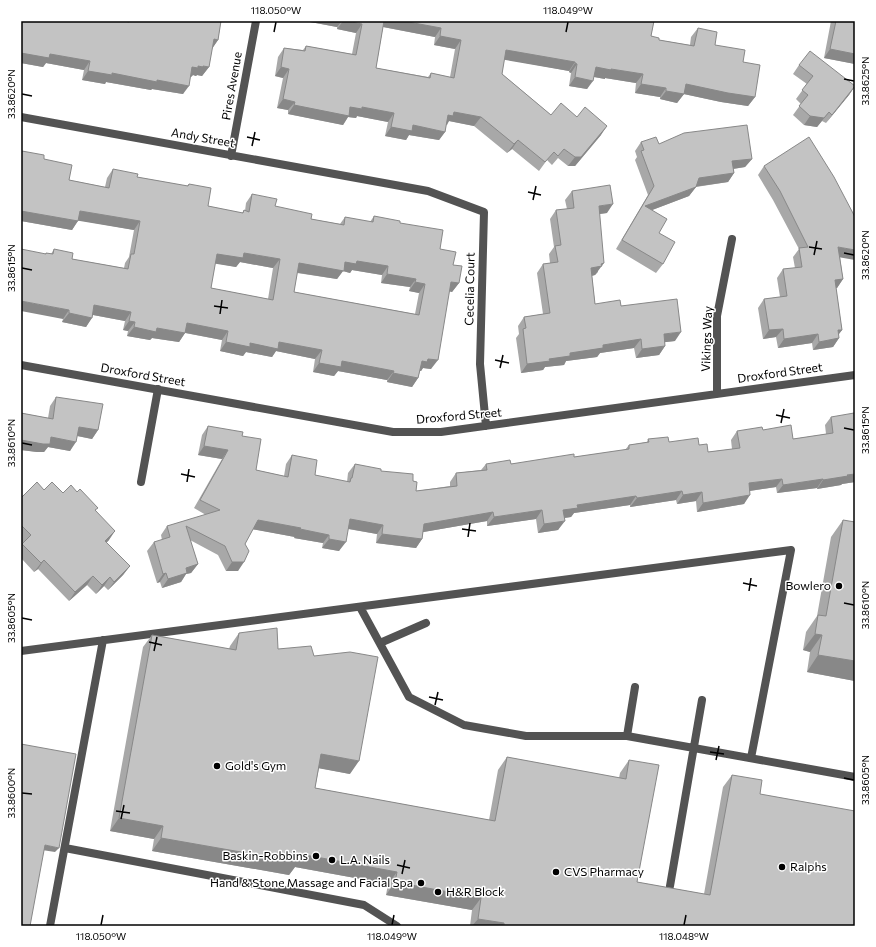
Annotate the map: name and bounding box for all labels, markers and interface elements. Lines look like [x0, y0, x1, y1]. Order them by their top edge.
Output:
text: 118.050°W [251, 4, 301, 16]
text: 118.049°W [543, 4, 593, 16]
street label: Pires Avenue [218, 50, 244, 121]
text: 33.8625°N [859, 56, 871, 106]
text: 33.8620°N [5, 69, 17, 119]
street label: Andy Street [170, 125, 236, 150]
text: 33.8620°N [859, 230, 871, 280]
text: 33.8615°N [5, 244, 17, 292]
street label: Cecelia Court [461, 252, 477, 326]
street label: Vikings Way [698, 306, 714, 372]
street label: Droxford Street [736, 359, 824, 385]
street label: Droxford Street [100, 360, 187, 388]
street label: Droxford Street [415, 404, 502, 426]
text: 33.8615°N [859, 406, 871, 454]
text: 33.8610°N [5, 419, 17, 467]
place label: Bowlero [786, 578, 831, 592]
marker: Bowlero [834, 581, 844, 591]
text: 33.8610°N [859, 581, 871, 629]
text: 33.8605°N [5, 593, 17, 643]
text: 33.8605°N [859, 755, 871, 805]
place label: Gold's Gym [225, 758, 286, 772]
marker: Gold's Gym [212, 761, 222, 771]
text: 33.8600°N [5, 768, 17, 818]
place label: Baskin-Robbins [223, 848, 308, 862]
marker: Baskin-Robbins [311, 851, 321, 861]
place label: L.A. Nails [340, 852, 390, 866]
marker: L.A. Nails [327, 855, 337, 865]
place label: Ralphs [790, 859, 827, 873]
marker: Ralphs [777, 862, 787, 872]
place label: CVS Pharmacy [564, 864, 644, 878]
marker: CVS Pharmacy [551, 867, 561, 877]
place label: Hand & Stone Massage and Facial Spa [210, 875, 413, 889]
marker: Hand & Stone Massage and Facial Spa [416, 878, 426, 888]
place label: H&R Block [446, 884, 505, 898]
marker: H&R Block [433, 887, 443, 897]
text: 118.050°W [76, 930, 126, 942]
text: 118.049°W [367, 930, 417, 942]
text: 118.048°W [659, 930, 709, 942]

